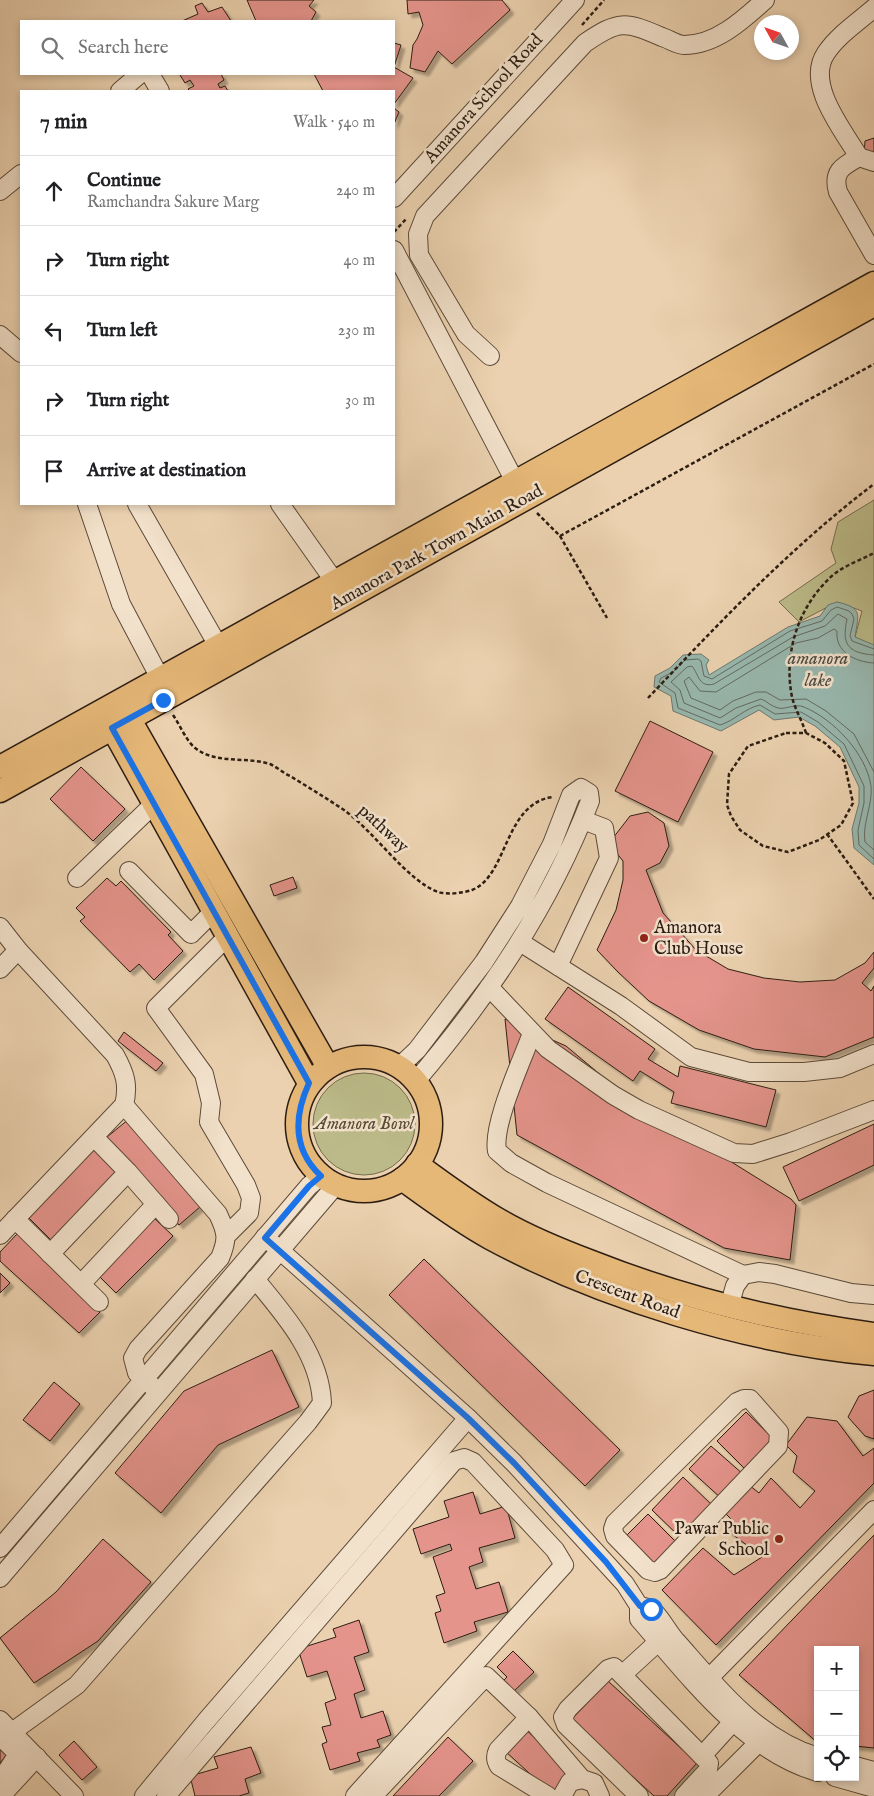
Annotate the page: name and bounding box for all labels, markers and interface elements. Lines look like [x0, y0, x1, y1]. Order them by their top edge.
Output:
north arrow [754, 15, 799, 60]
search box [20, 20, 395, 75]
street label: Amanora School Road [419, 29, 549, 169]
icon: search [38, 34, 66, 62]
text: Search here [78, 36, 169, 60]
text: 7 min [40, 109, 87, 136]
text: Walk · 540 m [293, 113, 375, 133]
text: Continue [87, 169, 161, 193]
icon: ahead [40, 177, 68, 205]
text: 240 m [336, 181, 375, 201]
text: Ramchandra Sakure Marg [87, 193, 259, 213]
icon: right [40, 247, 68, 275]
text: Turn right [87, 249, 169, 273]
text: 40 m [343, 251, 375, 271]
icon: left [40, 317, 68, 345]
text: Turn left [87, 319, 158, 343]
text: 230 m [338, 321, 375, 341]
icon: right [40, 387, 68, 415]
text: Turn right [87, 389, 169, 413]
text: 30 m [345, 391, 375, 411]
icon: arrive [40, 457, 68, 485]
text: Arrive at destination [87, 459, 246, 483]
street label: Amanora Park Town Main Road [326, 480, 548, 617]
water label: amanora lake [787, 647, 848, 693]
route end [152, 689, 175, 712]
street label: pathway [353, 800, 413, 858]
place label: Amanora Club House [653, 917, 743, 961]
marker: Amanora Club House [638, 932, 650, 944]
park label: Amanora Bowl [312, 1113, 416, 1136]
street label: Crescent Road [571, 1265, 683, 1325]
place label: Pawar Public School [674, 1518, 769, 1562]
marker: Pawar Public School [773, 1533, 785, 1545]
route start [640, 1598, 663, 1621]
map controls [814, 1646, 859, 1781]
button: + [814, 1646, 859, 1691]
button: − [814, 1691, 859, 1736]
button: locate [814, 1736, 859, 1781]

